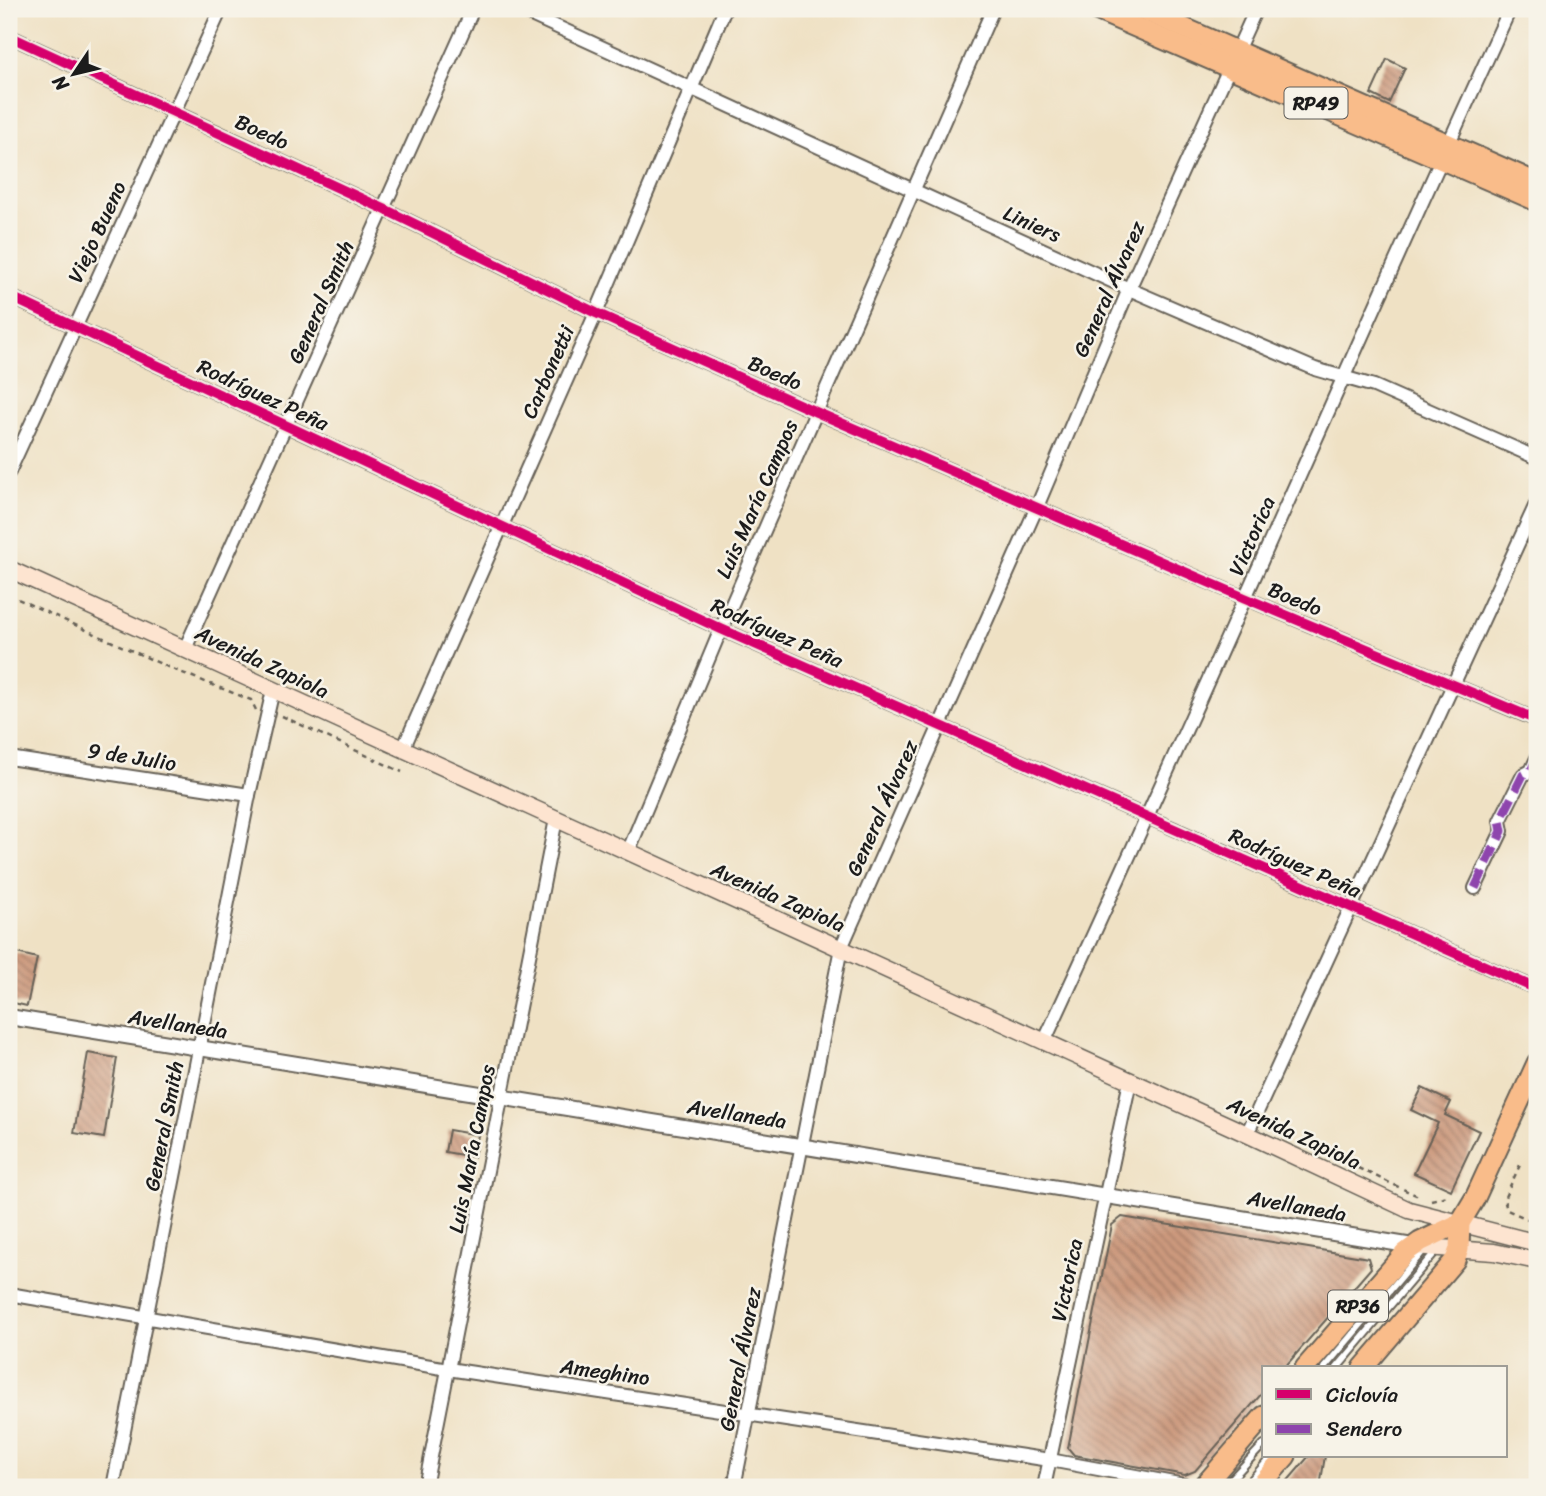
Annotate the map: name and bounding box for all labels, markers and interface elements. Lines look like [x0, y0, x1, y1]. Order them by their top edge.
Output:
north arrow [38, 38, 108, 108]
text: N [43, 68, 78, 99]
road number: RP49 [1284, 88, 1348, 118]
street label: Boedo [229, 103, 295, 161]
street label: Viejo Bueno [57, 175, 137, 289]
street label: Liniers [997, 194, 1067, 254]
street label: General Álvarez [1062, 214, 1156, 363]
street label: General Smith [277, 234, 365, 370]
street label: Carbonetti [511, 318, 586, 425]
street label: Boedo [742, 344, 808, 402]
street label: Rodríguez Peña [191, 348, 336, 442]
street label: Luis María Campos [705, 413, 809, 585]
street label: Victorica [1218, 489, 1287, 582]
street label: Boedo [1262, 571, 1328, 627]
street label: Rodríguez Peña [705, 587, 850, 679]
street label: Avenida Zapiola [188, 614, 336, 710]
street label: 9 de Julio [85, 731, 179, 783]
street label: General Álvarez [835, 733, 929, 882]
street label: Rodríguez Peña [1223, 817, 1368, 909]
street label: Avenida Zapiola [703, 850, 852, 944]
street label: Avellaneda [125, 997, 231, 1051]
street label: General Smith [133, 1058, 195, 1194]
street label: Luis María Campos [437, 1061, 507, 1237]
street label: Avenida Zapiola [1220, 1085, 1368, 1181]
street label: Avellaneda [684, 1087, 790, 1141]
street label: Avellaneda [1244, 1178, 1350, 1233]
street label: Victorica [1040, 1235, 1094, 1325]
street label: General Álvarez [707, 1283, 773, 1434]
road number: RP36 [1328, 1290, 1388, 1322]
street label: Ameghino [557, 1347, 652, 1397]
legend [1262, 1366, 1508, 1458]
text: Ciclovía [1326, 1376, 1399, 1414]
text: Sendero [1326, 1410, 1402, 1448]

